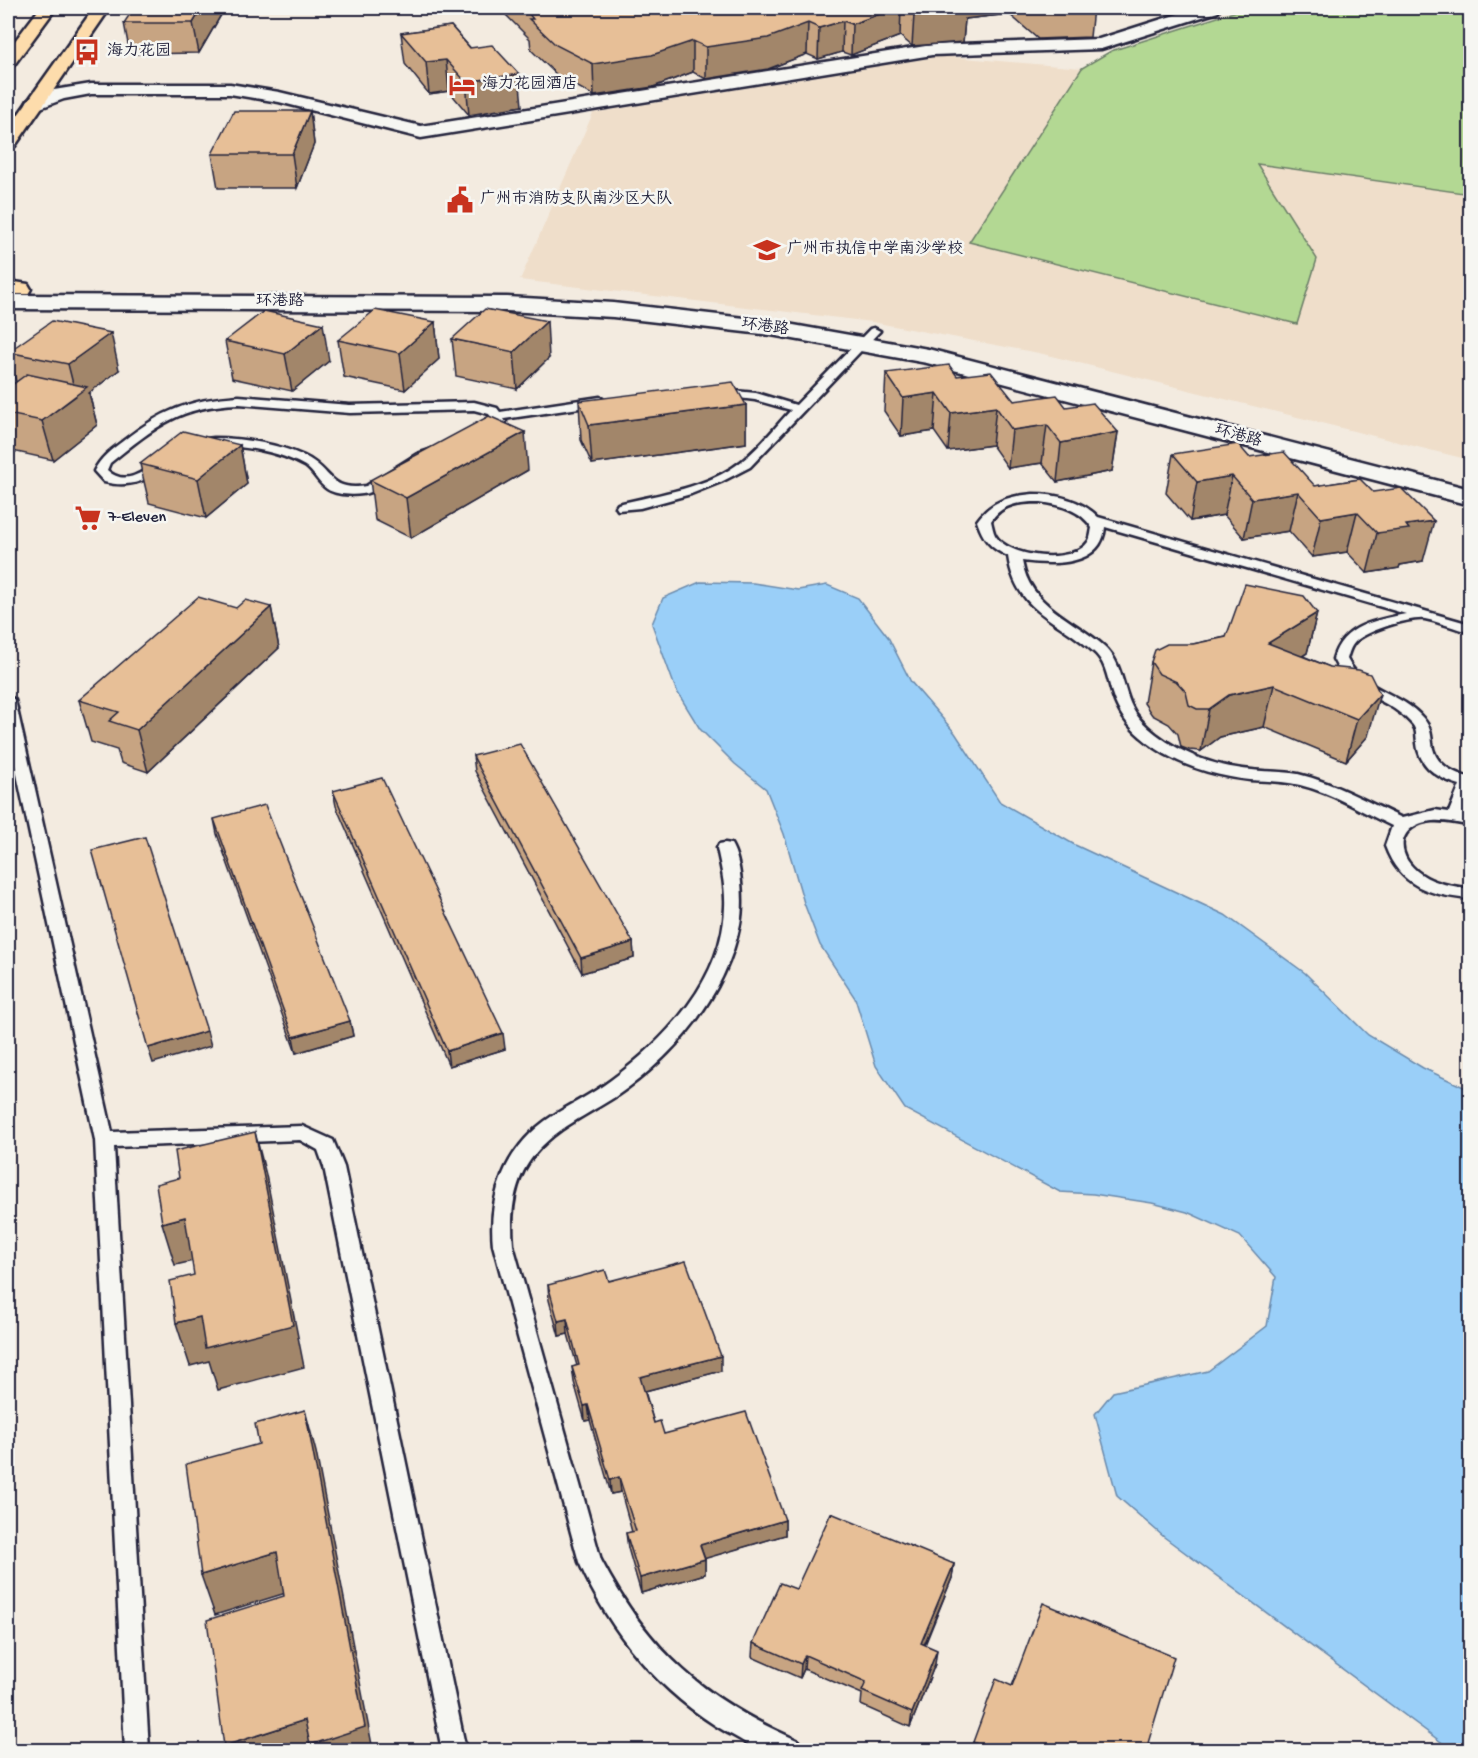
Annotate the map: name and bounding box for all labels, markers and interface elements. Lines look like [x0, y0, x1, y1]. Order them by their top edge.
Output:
bus stop icon: 海力花园 [72, 37, 102, 67]
place label: 海力花园 [107, 41, 171, 62]
hotel icon: 海力花园酒店 [447, 70, 477, 100]
place label: 海力花园酒店 [482, 74, 578, 95]
public building icon: 广州市消防支队南沙区大队 [445, 185, 475, 215]
place label: 广州市消防支队南沙区大队 [480, 189, 672, 210]
school or university icon: 广州市执信中学南沙学校 [752, 235, 782, 265]
place label: 广州市执信中学南沙学校 [787, 239, 963, 260]
street label: 环港路 [256, 291, 304, 312]
street label: 环港路 [740, 313, 790, 341]
street label: 环港路 [1212, 420, 1264, 452]
supermarket icon: 7-Eleven [73, 503, 103, 533]
place label: 7-Eleven [107, 509, 166, 528]

